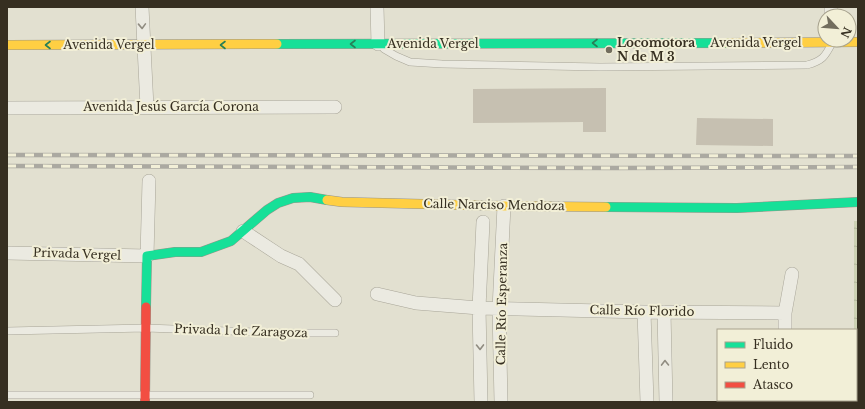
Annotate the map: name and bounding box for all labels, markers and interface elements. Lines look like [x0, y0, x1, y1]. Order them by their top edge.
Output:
north arrow [817, 8, 857, 48]
one-way arrow [138, 23, 147, 29]
text: N [837, 25, 855, 41]
place label: Locomotora N de M 3 [617, 35, 695, 64]
street label: Avenida Vergel [709, 35, 802, 50]
street label: Avenida Vergel [386, 36, 479, 51]
street label: Avenida Vergel [62, 37, 155, 52]
one-way arrow [592, 39, 598, 47]
one-way arrow [350, 40, 356, 48]
one-way arrow [45, 41, 51, 49]
one-way arrow [220, 41, 226, 49]
marker: Locomotora N de M 3 [604, 45, 614, 55]
street label: Avenida Jesús García Corona [82, 99, 259, 114]
street label: Calle Narciso Mendoza [423, 196, 565, 213]
street label: Calle Río Esperanza [493, 242, 510, 365]
street label: Privada Vergel [33, 244, 122, 263]
street label: Calle Río Florido [589, 302, 695, 319]
street label: Privada 1 de Zaragoza [174, 321, 308, 340]
legend [717, 329, 857, 401]
text: Fluido [753, 337, 793, 352]
one-way arrow [475, 344, 484, 350]
text: Lento [753, 357, 789, 372]
one-way arrow [661, 360, 669, 366]
text: Atasco [752, 377, 793, 392]

